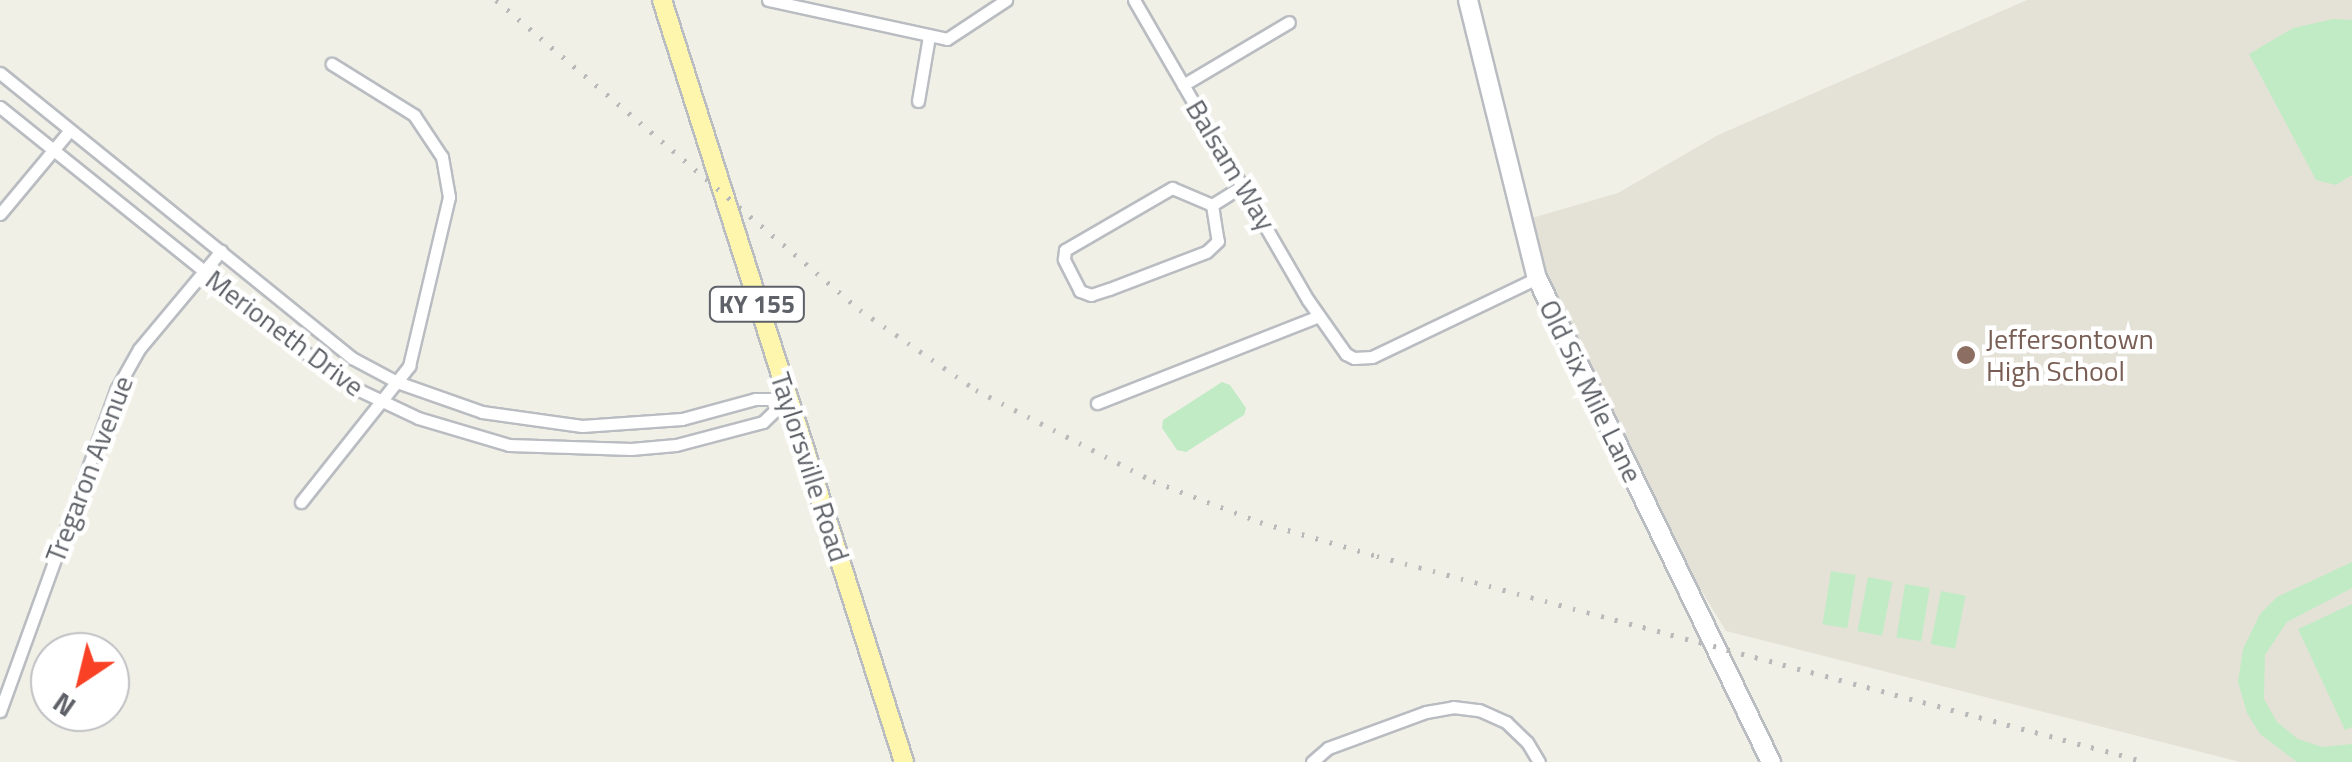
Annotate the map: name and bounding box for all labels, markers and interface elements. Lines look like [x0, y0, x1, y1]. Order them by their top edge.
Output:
street label: Balsam Way [1179, 94, 1283, 236]
street label: Merioneth Drive [199, 263, 371, 403]
road number: KY 155 [707, 284, 807, 324]
street label: Old Six Mile Lane [1532, 294, 1650, 488]
place label: Jeffersontown High School [1986, 322, 2154, 388]
marker: Jeffersontown High School [1955, 344, 1977, 366]
street label: Taylorsville Road [764, 368, 856, 566]
street label: Tregaron Avenue [38, 371, 140, 567]
north arrow [30, 632, 130, 732]
text: N [43, 682, 84, 729]

